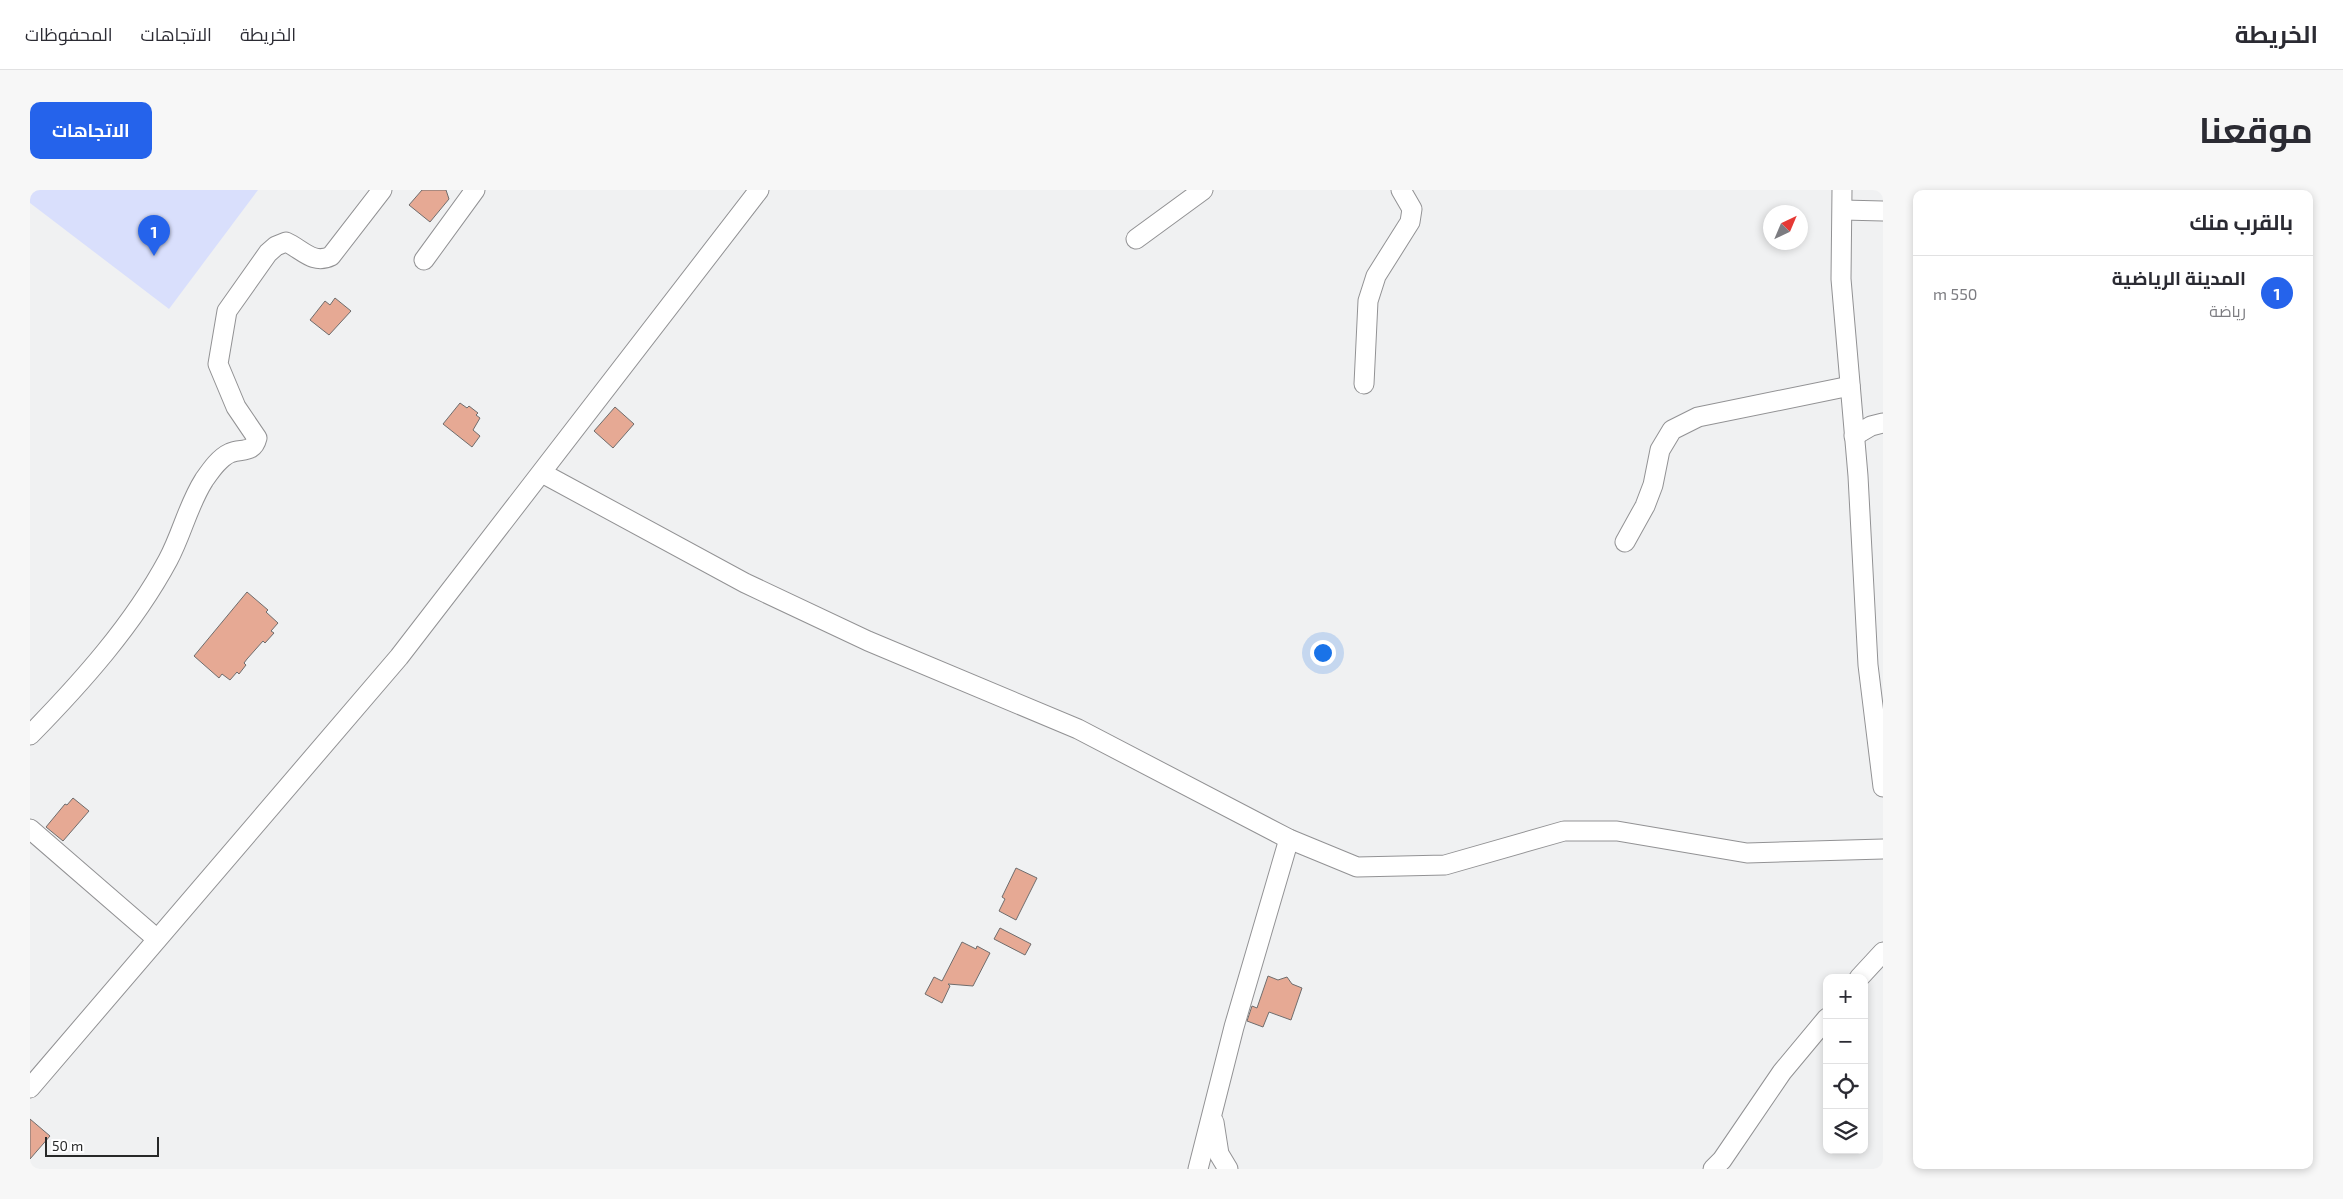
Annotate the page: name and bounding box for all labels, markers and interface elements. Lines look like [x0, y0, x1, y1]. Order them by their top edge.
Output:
text: الخريطة [2235, 19, 2318, 48]
text: المحفوظات [25, 23, 113, 45]
text: الاتجاهات [141, 23, 212, 45]
text: الخريطة [240, 23, 296, 45]
button: الاتجاهات [30, 102, 152, 159]
text: موقعنا [2199, 108, 2313, 150]
north arrow [1763, 205, 1808, 250]
text: بالقرب منك [2189, 209, 2293, 234]
pin: 1 [138, 215, 170, 256]
text: المدينة الرياضية [2112, 266, 2246, 289]
text: 550 m [1933, 284, 1977, 303]
text: 1 [2274, 284, 2280, 303]
text: رياضة [2209, 301, 2246, 320]
your location [1310, 640, 1336, 666]
map controls [1823, 974, 1868, 1154]
button: + [1823, 974, 1868, 1019]
button: − [1823, 1019, 1868, 1064]
button: locate [1823, 1064, 1868, 1109]
button: layers [1823, 1109, 1868, 1154]
scale bar [45, 1134, 159, 1157]
text: 50 m [52, 1137, 83, 1154]

